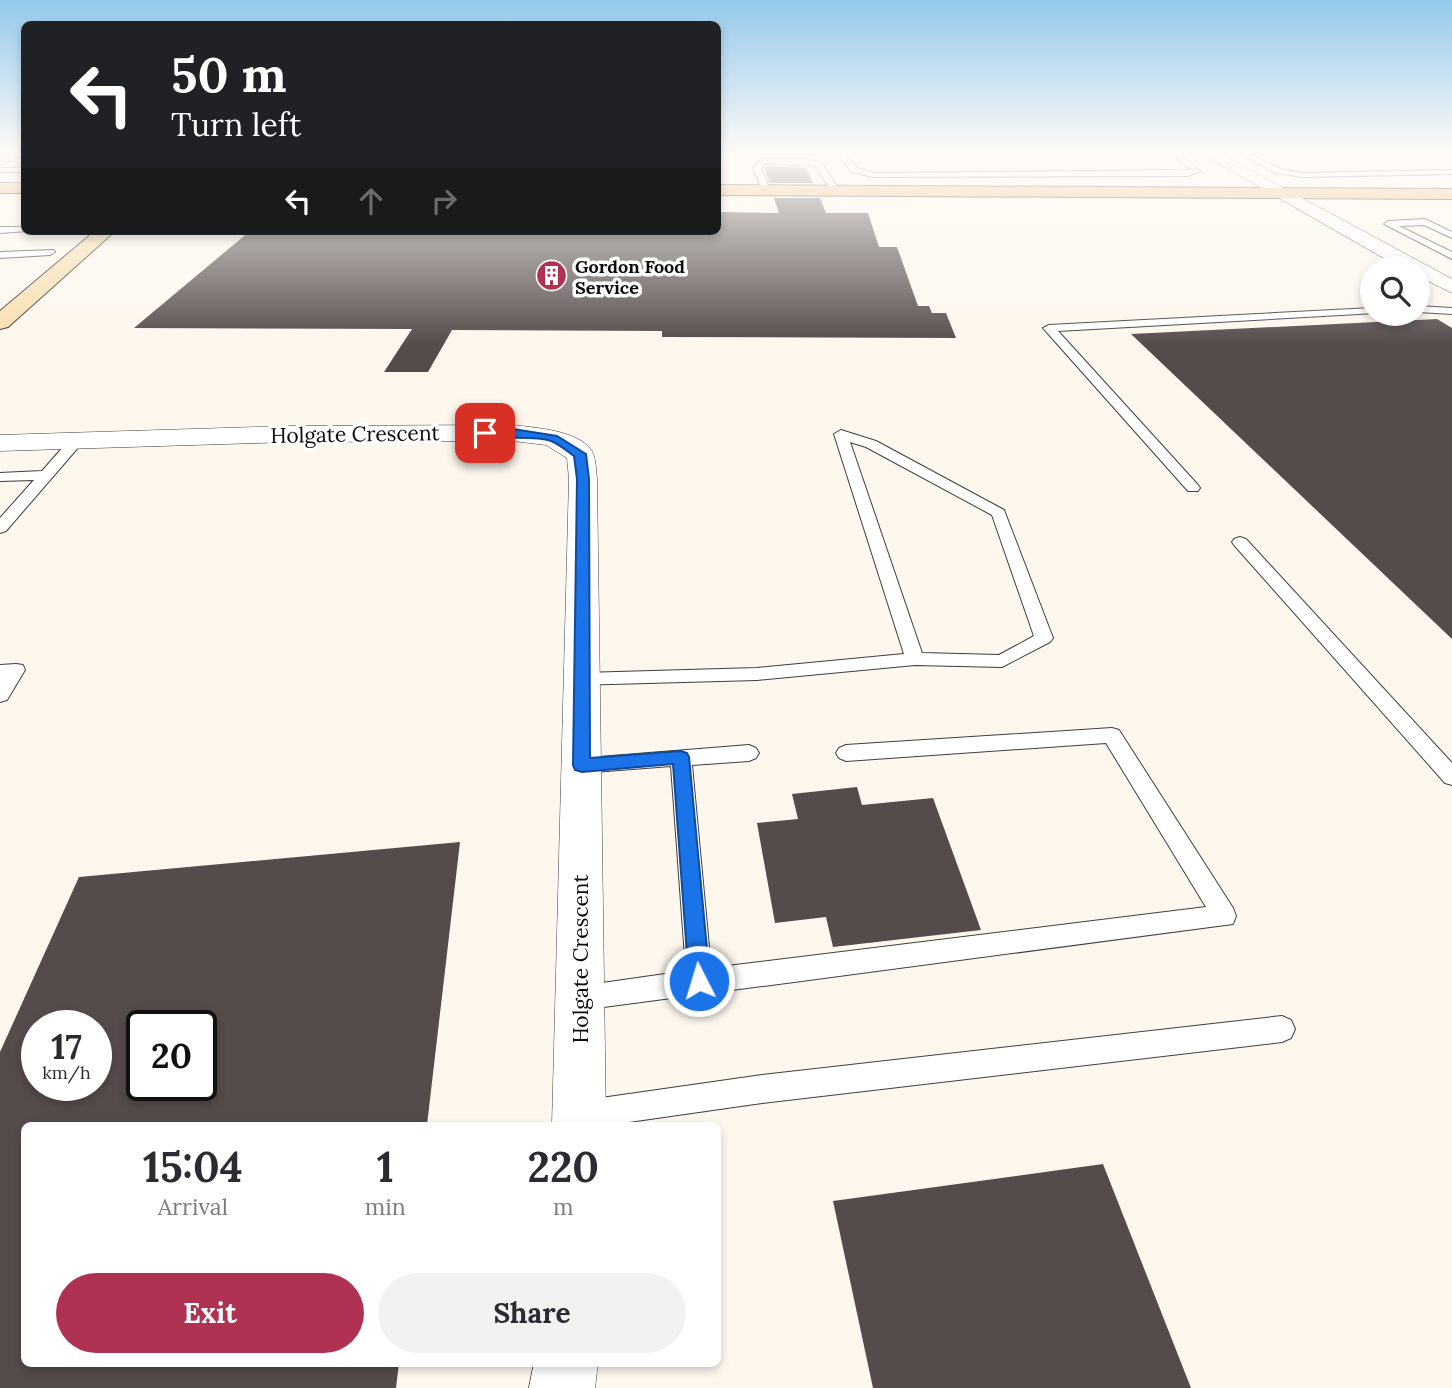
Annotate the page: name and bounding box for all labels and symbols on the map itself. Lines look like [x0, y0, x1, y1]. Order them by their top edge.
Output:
place label: Gordon Food Service [575, 255, 685, 299]
building icon: Gordon Food Service [535, 259, 569, 293]
pin [455, 403, 515, 463]
street label: Holgate Crescent [270, 419, 441, 449]
street label: Holgate Crescent [567, 874, 594, 1044]
position arrow [662, 944, 736, 1018]
speed limit sign: 20 [126, 1010, 217, 1101]

